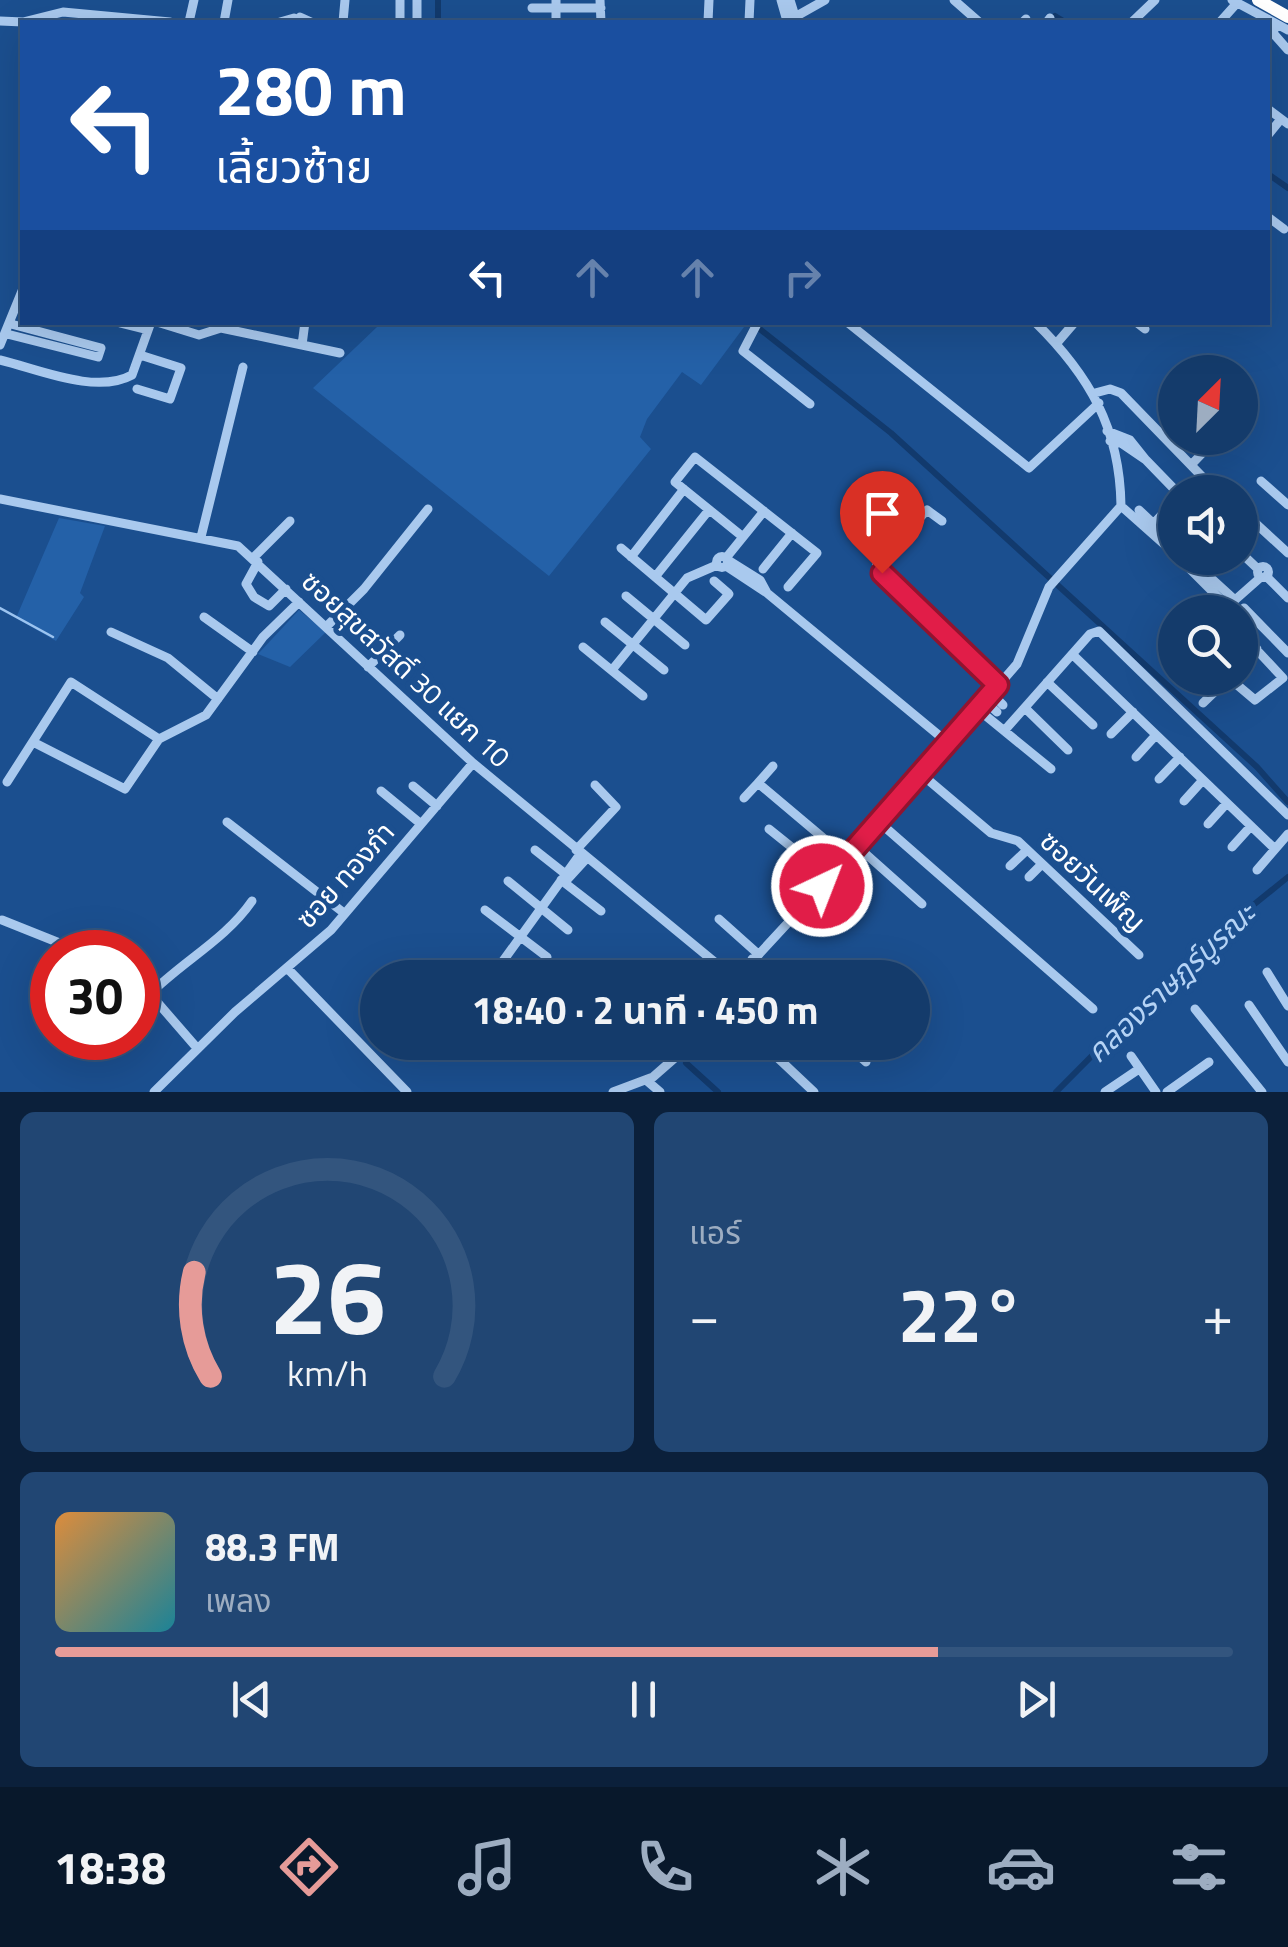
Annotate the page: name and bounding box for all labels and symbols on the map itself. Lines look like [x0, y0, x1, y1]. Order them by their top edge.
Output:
north arrow [1158, 355, 1258, 455]
pin [840, 471, 925, 574]
street label: ซอยสุขสวัสดิ์ 30 แยก 10 [292, 560, 521, 777]
street label: ซอย ทองภํา [285, 812, 404, 938]
street label: ซอยวันเพ็ญ [1030, 820, 1156, 941]
position arrow [770, 834, 874, 938]
water label: คลองราษฎร์บูรณะ [1075, 889, 1268, 1073]
speed limit sign: 30 [30, 930, 160, 1060]

